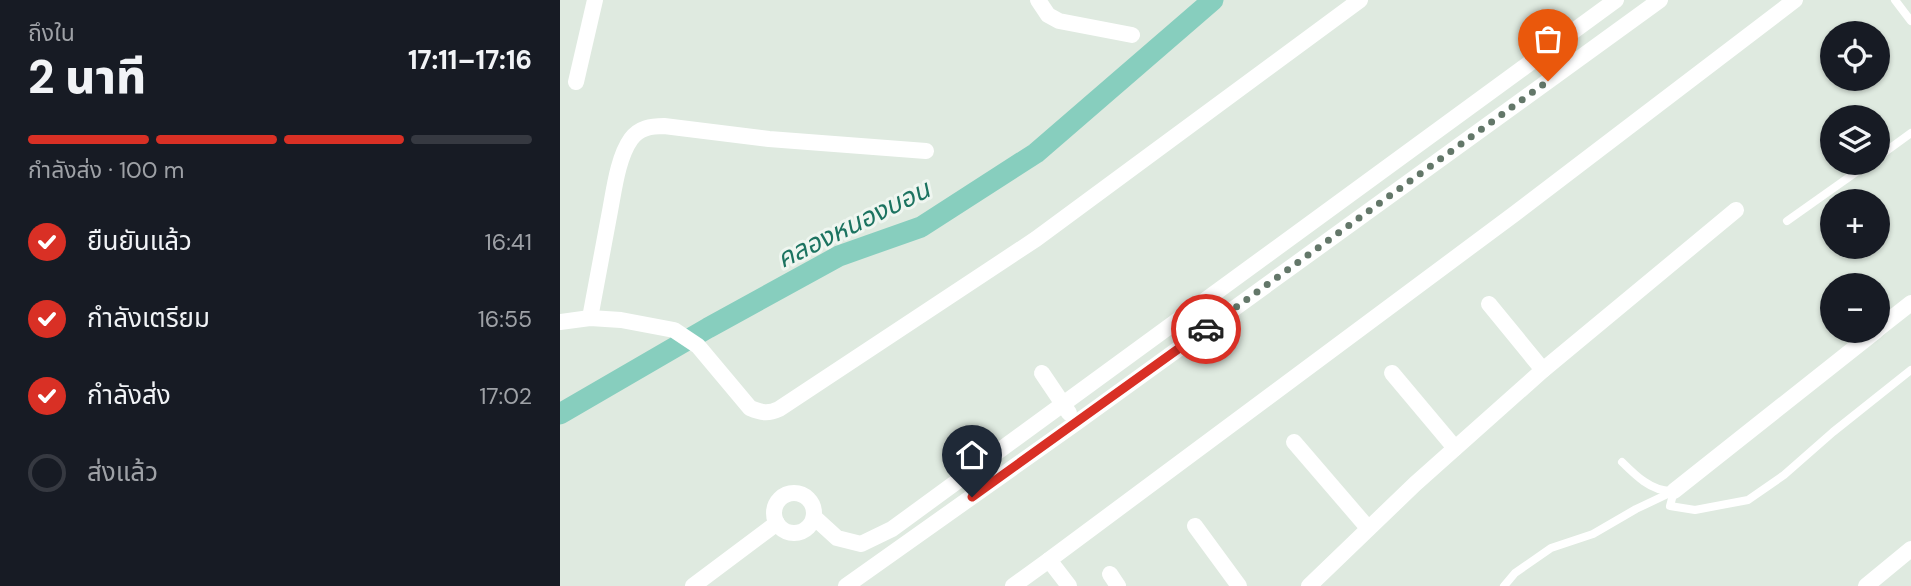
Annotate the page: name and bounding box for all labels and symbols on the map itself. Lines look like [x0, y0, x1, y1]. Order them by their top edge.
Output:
pin [1518, 9, 1578, 81]
water label: คลองหนองบอน [771, 171, 937, 276]
courier [1171, 294, 1241, 364]
pin [942, 425, 1002, 497]

